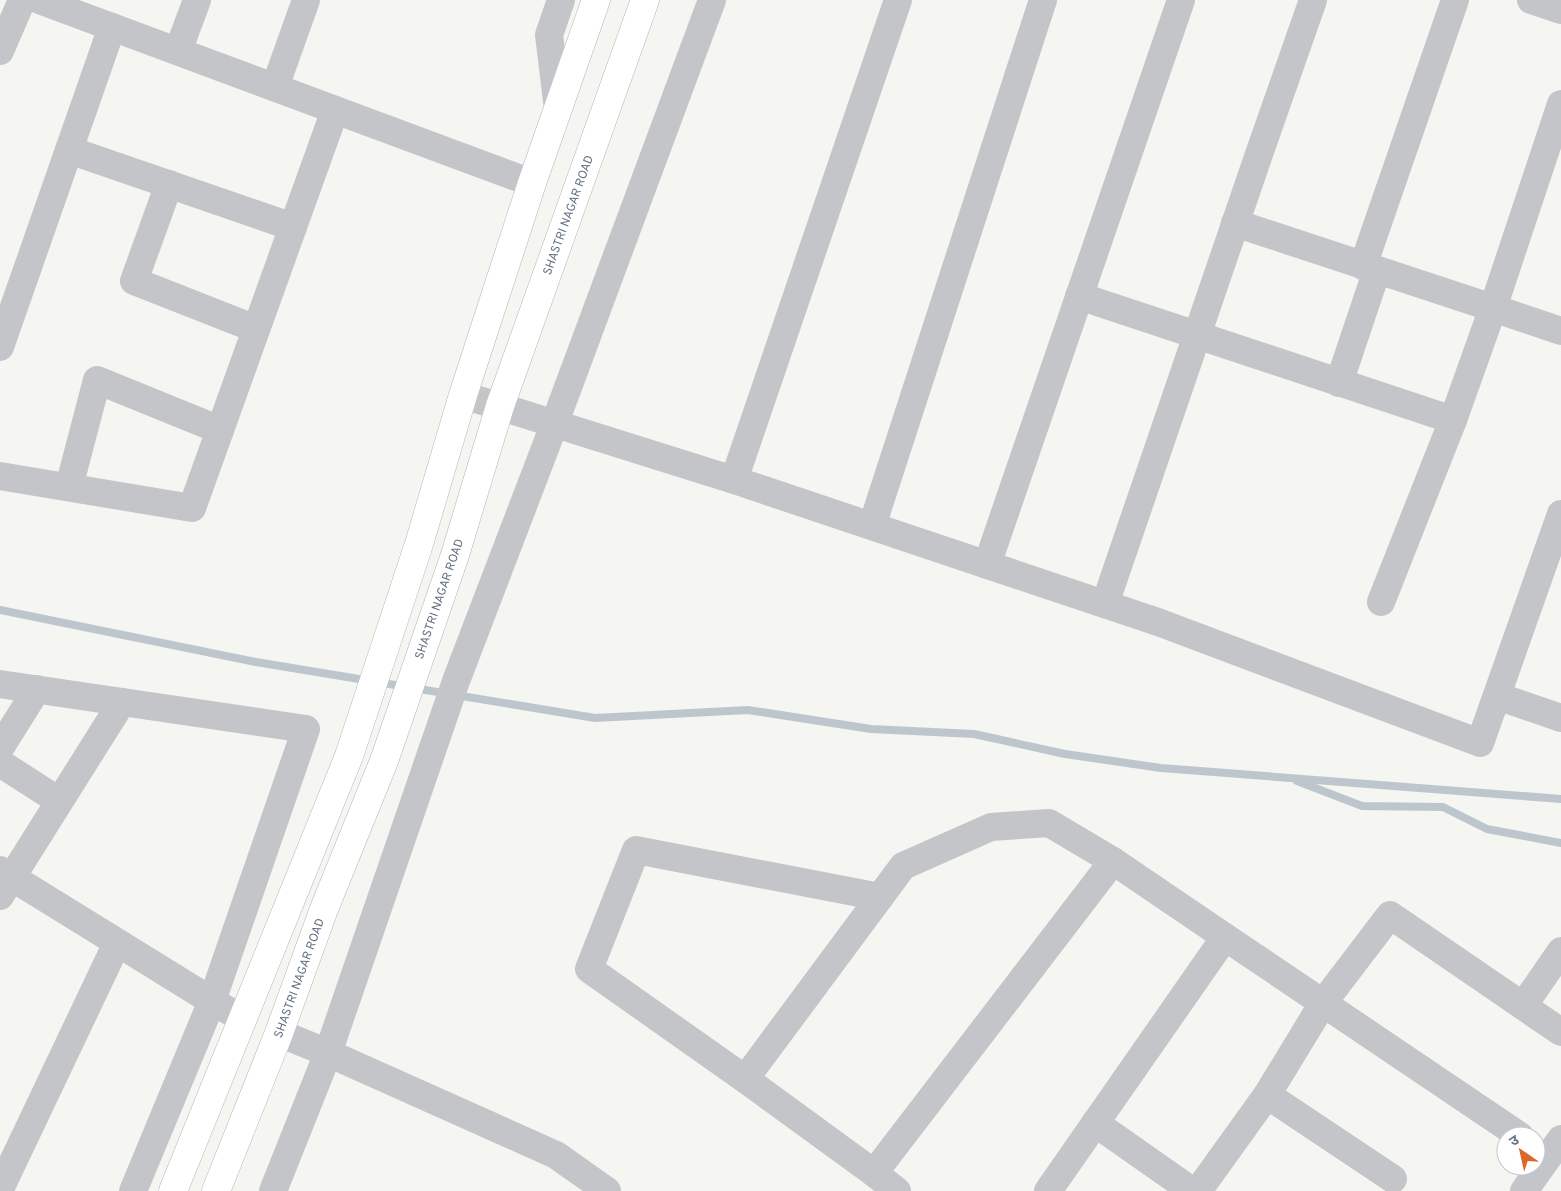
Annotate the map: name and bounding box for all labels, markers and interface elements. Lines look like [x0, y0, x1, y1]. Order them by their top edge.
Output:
street label: SHASTRI NAGAR ROAD [540, 153, 598, 277]
street label: SHASTRI NAGAR ROAD [412, 537, 468, 662]
street label: SHASTRI NAGAR ROAD [271, 916, 329, 1040]
north arrow [1496, 1126, 1546, 1176]
text: उ [1506, 1132, 1523, 1151]

